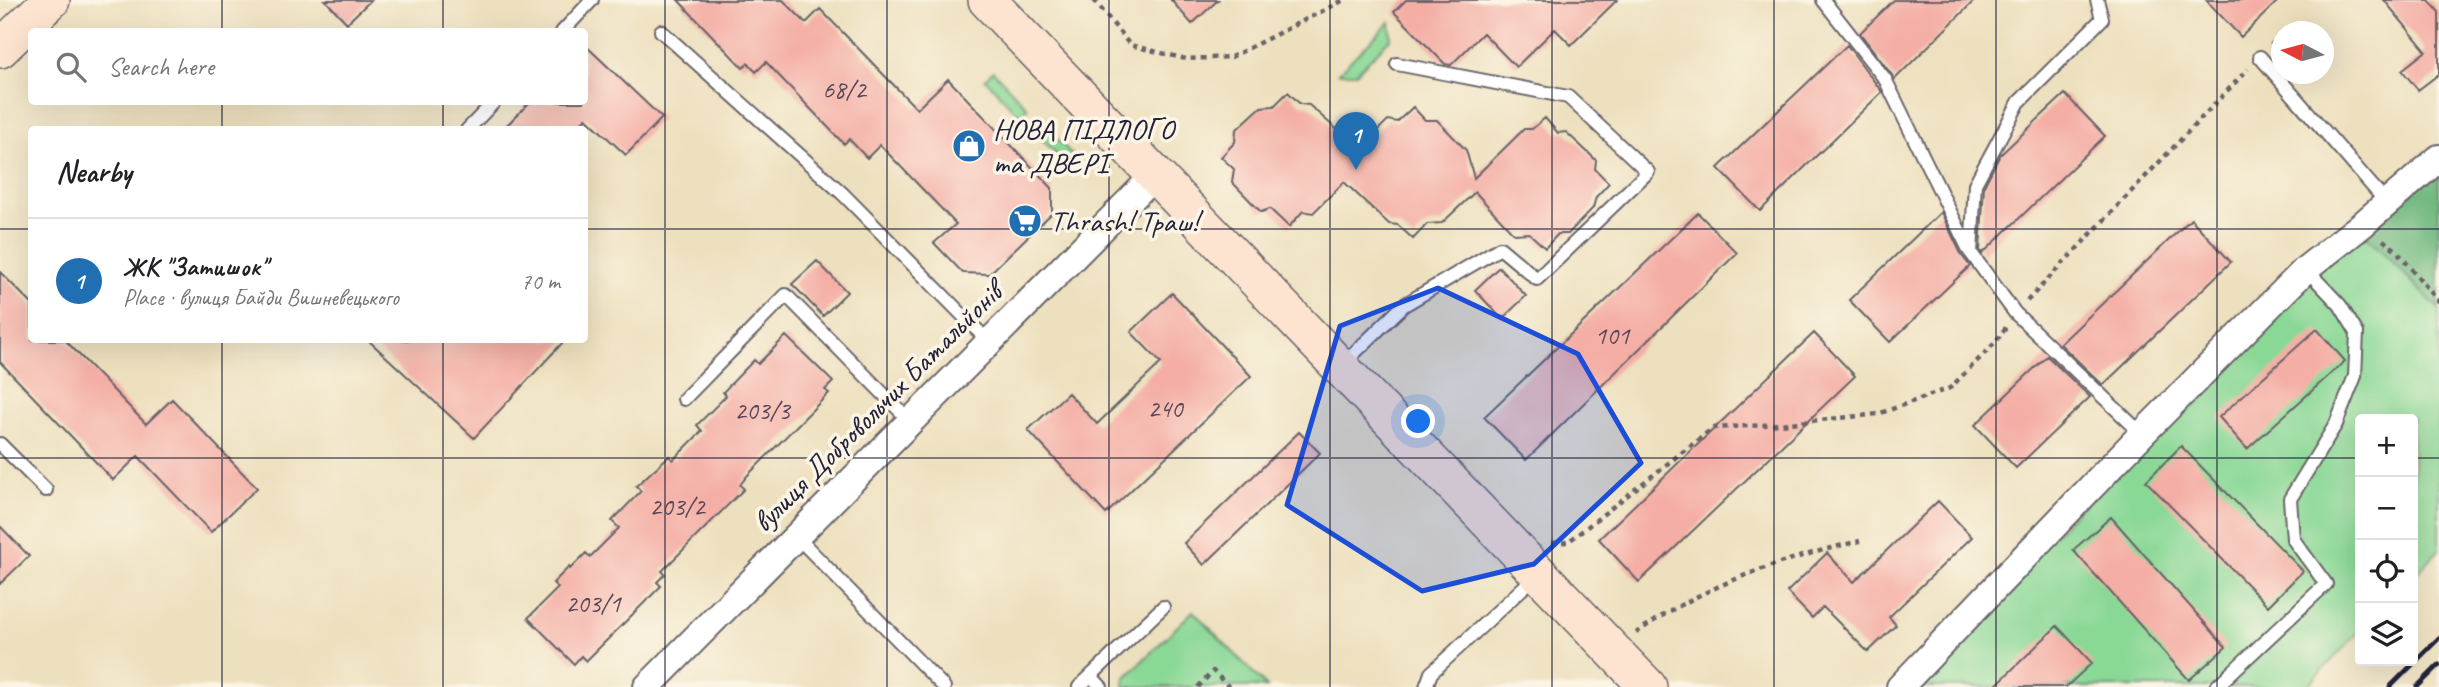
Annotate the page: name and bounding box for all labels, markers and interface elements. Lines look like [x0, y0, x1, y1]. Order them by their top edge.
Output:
north arrow [2271, 21, 2334, 84]
search box [28, 28, 588, 105]
icon: search [52, 48, 90, 86]
text: Search here [108, 50, 214, 83]
house number: 68/2 [822, 73, 868, 106]
place label: НОВА ПІДЛОГО та ДВЕРІ [993, 110, 1177, 182]
pin: 1 [1333, 112, 1379, 170]
shop icon: НОВА ПІДЛОГО та ДВЕРІ [950, 127, 988, 165]
text: Nearby [56, 153, 132, 191]
supermarket icon: Thrash! Траш! [1006, 202, 1044, 240]
place label: Thrash! Траш! [1050, 202, 1204, 240]
text: ЖК "Затишок" [123, 250, 267, 283]
text: 1 [74, 267, 84, 296]
text: 70 m [521, 267, 560, 296]
street label: вулиця Добровольчих Батальйонів [744, 269, 1015, 540]
text: Place · вулиця Байди Вишневецького [123, 283, 399, 312]
house number: 101 [1594, 319, 1631, 352]
house number: 240 [1147, 392, 1185, 425]
house number: 203/3 [734, 394, 792, 427]
your location [1401, 404, 1435, 438]
map controls [2355, 414, 2418, 666]
button: + [2355, 414, 2418, 477]
button: − [2355, 477, 2418, 540]
house number: 203/2 [649, 490, 707, 523]
button: locate [2355, 540, 2418, 603]
house number: 203/1 [565, 587, 622, 620]
button: layers [2355, 603, 2418, 666]

